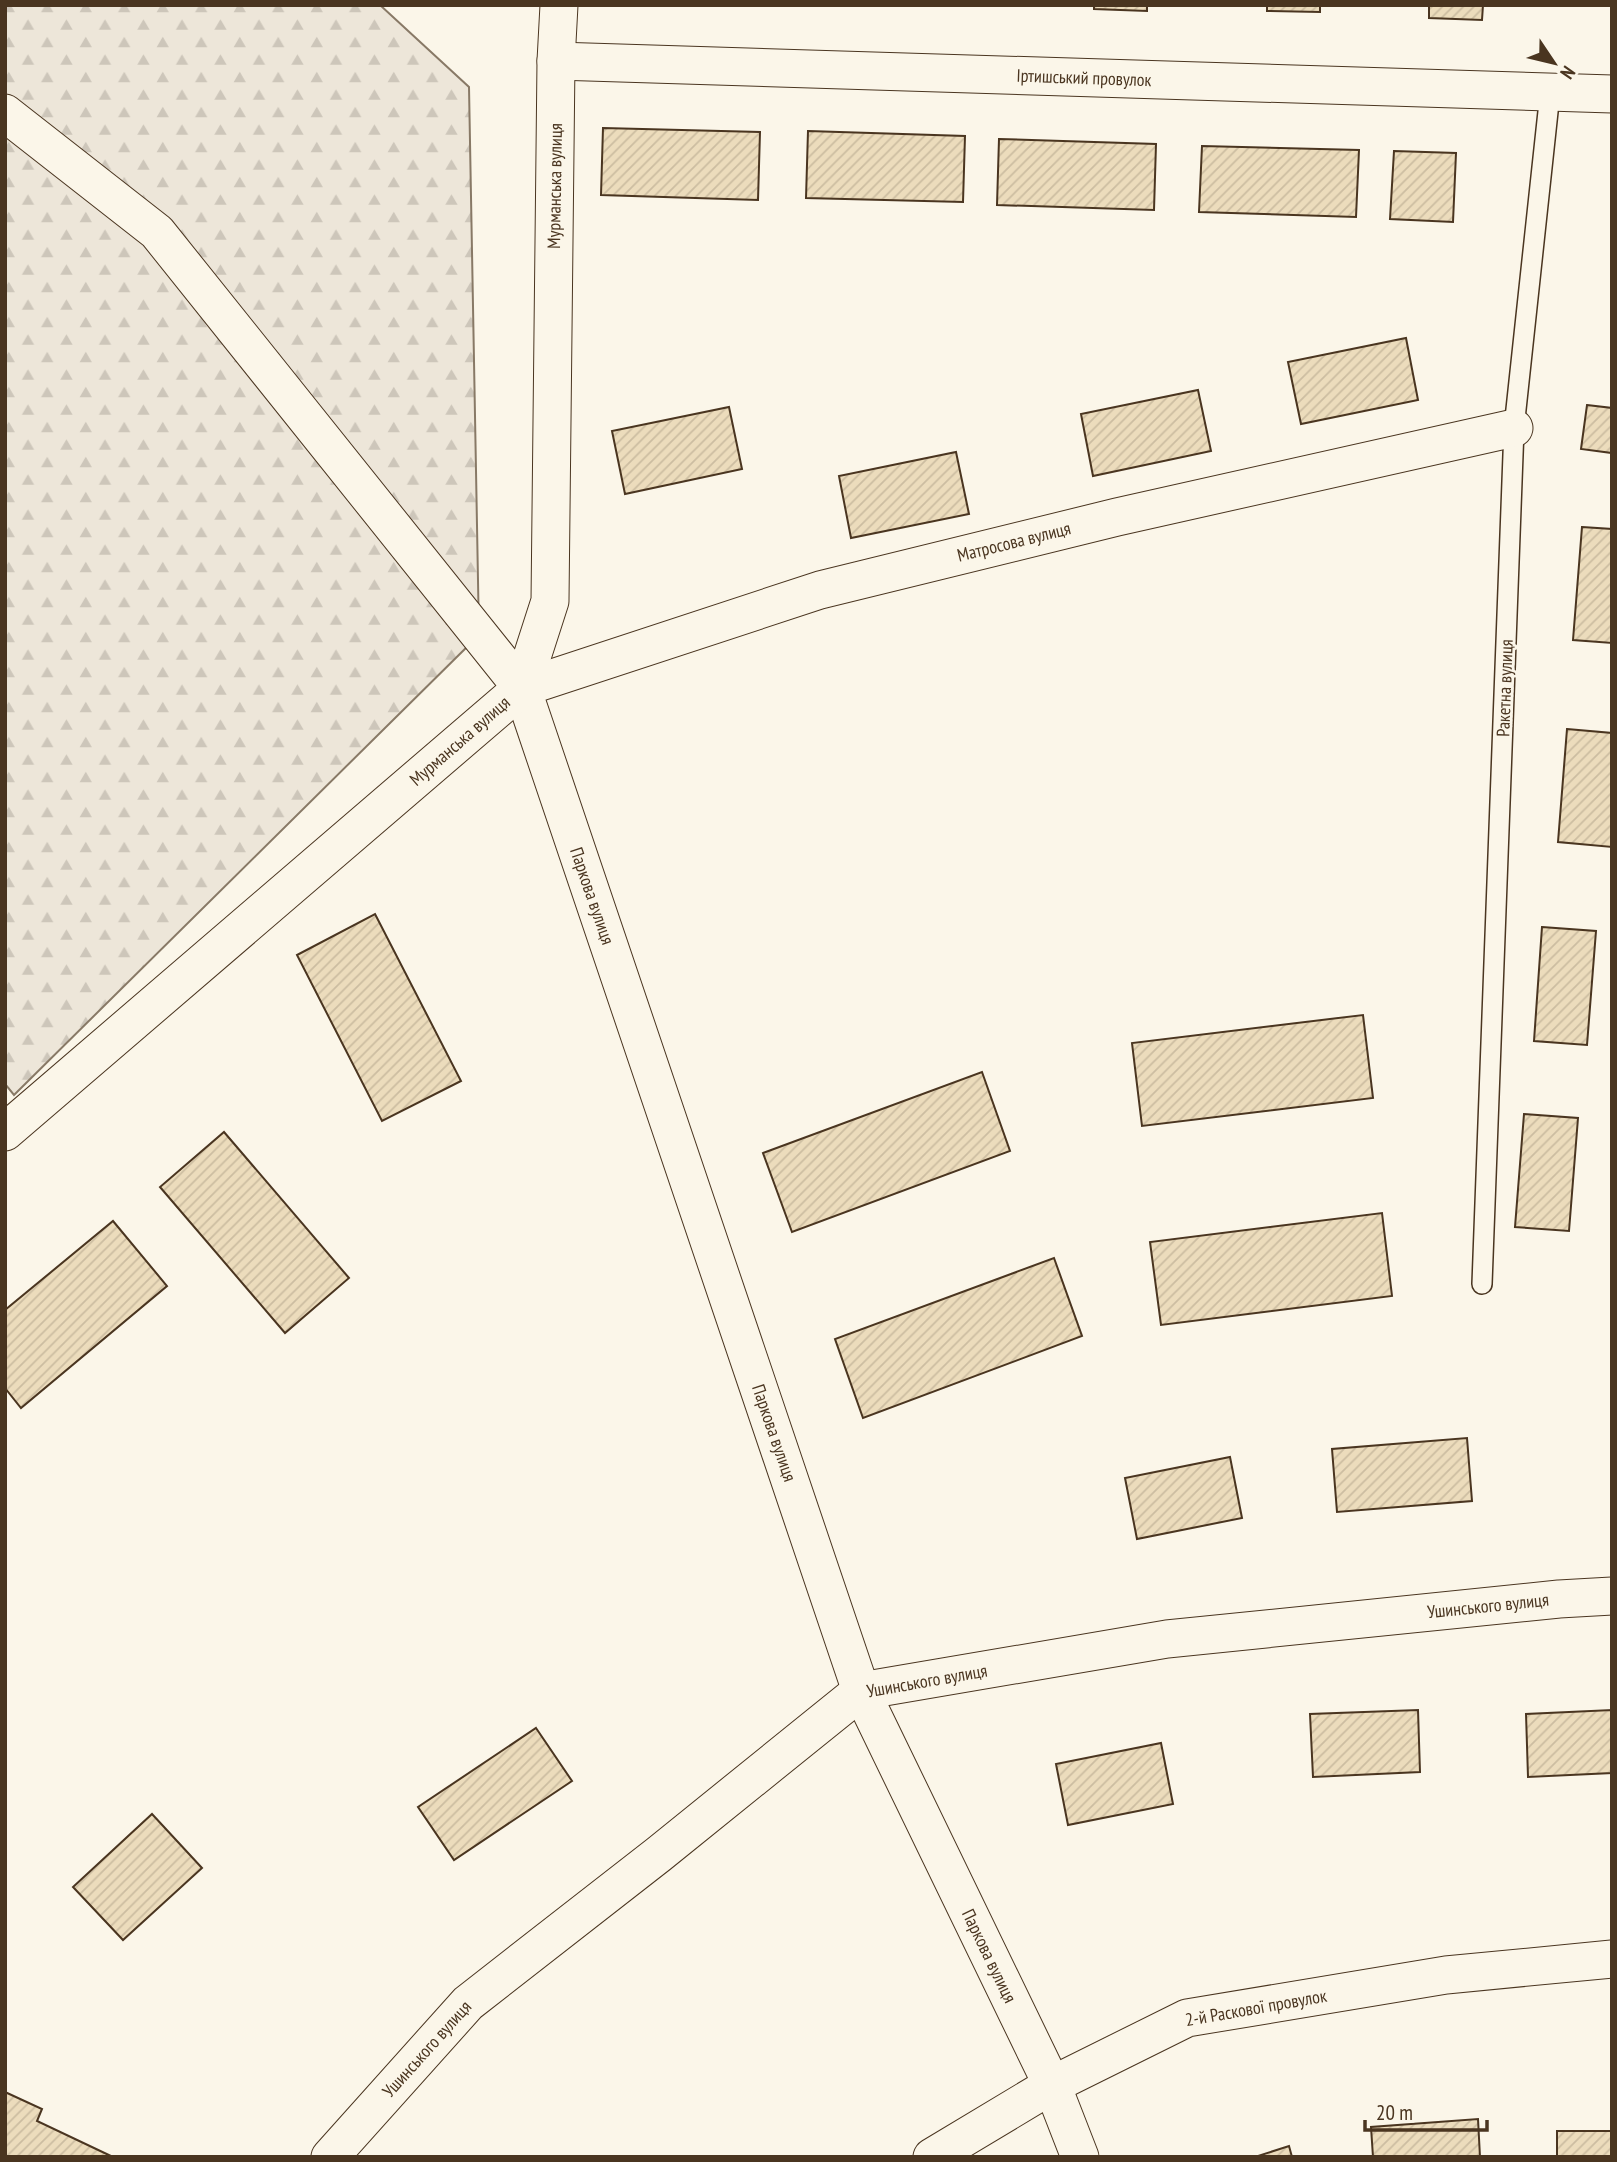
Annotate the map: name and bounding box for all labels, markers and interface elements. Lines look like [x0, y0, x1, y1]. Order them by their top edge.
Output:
north arrow [1519, 28, 1589, 98]
text: N [1555, 62, 1581, 84]
street label: Іртишський провулок [1016, 64, 1152, 91]
street label: Мурманська вулиця [542, 123, 567, 249]
street label: Матросова вулиця [955, 516, 1073, 567]
street label: Ракетна вулиця [1491, 639, 1518, 737]
street label: Мурманська вулиця [405, 691, 515, 791]
street label: Паркова вулиця [565, 844, 620, 948]
street label: Паркова вулиця [747, 1381, 802, 1485]
street label: Ушинського вулиця [1426, 1588, 1550, 1623]
street label: Ушинського вулиця [865, 1659, 989, 1702]
street label: Паркова вулиця [957, 1905, 1022, 2006]
street label: 2-й Раскової провулок [1183, 1984, 1328, 2031]
street label: Ушинського вулиця [377, 1996, 476, 2102]
scale bar [1365, 2088, 1488, 2132]
text: 20 m [1376, 2099, 1413, 2126]

